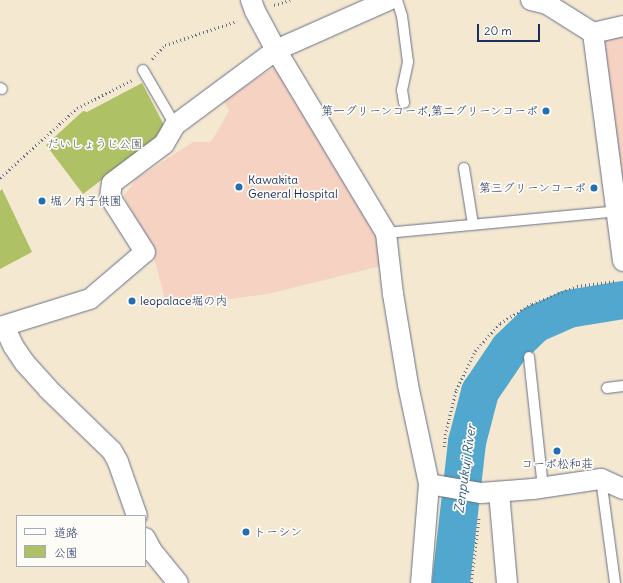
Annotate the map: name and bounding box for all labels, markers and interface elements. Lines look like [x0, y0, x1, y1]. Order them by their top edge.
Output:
scale bar [479, 16, 542, 42]
text: 20 m [484, 23, 512, 38]
place label: 第一グリーンコーポ,第二グリーンコーポ [319, 104, 538, 118]
marker: 第一グリーンコーポ,第二グリーンコーポ [541, 106, 551, 116]
park label: だいしょうじ公園 [47, 137, 143, 151]
place label: Kawakita General Hospital [248, 173, 338, 201]
marker: Kawakita General Hospital [233, 181, 245, 193]
place label: 第三グリーンコーポ [478, 181, 586, 195]
marker: 第三グリーンコーポ [589, 183, 599, 193]
place label: 堀ノ内子供園 [50, 194, 122, 208]
marker: 堀ノ内子供園 [37, 196, 47, 206]
place label: leopalace堀の内 [140, 294, 227, 308]
marker: leopalace堀の内 [127, 296, 137, 306]
water label: Zenpukuji River [452, 424, 480, 514]
marker: コーポ松和荘 [552, 446, 562, 456]
place label: コーポ松和荘 [521, 457, 593, 471]
legend [16, 515, 146, 567]
text: 道路 [54, 525, 78, 540]
place label: トーシン [254, 525, 302, 539]
marker: トーシン [241, 527, 251, 537]
text: 公園 [54, 545, 78, 560]

